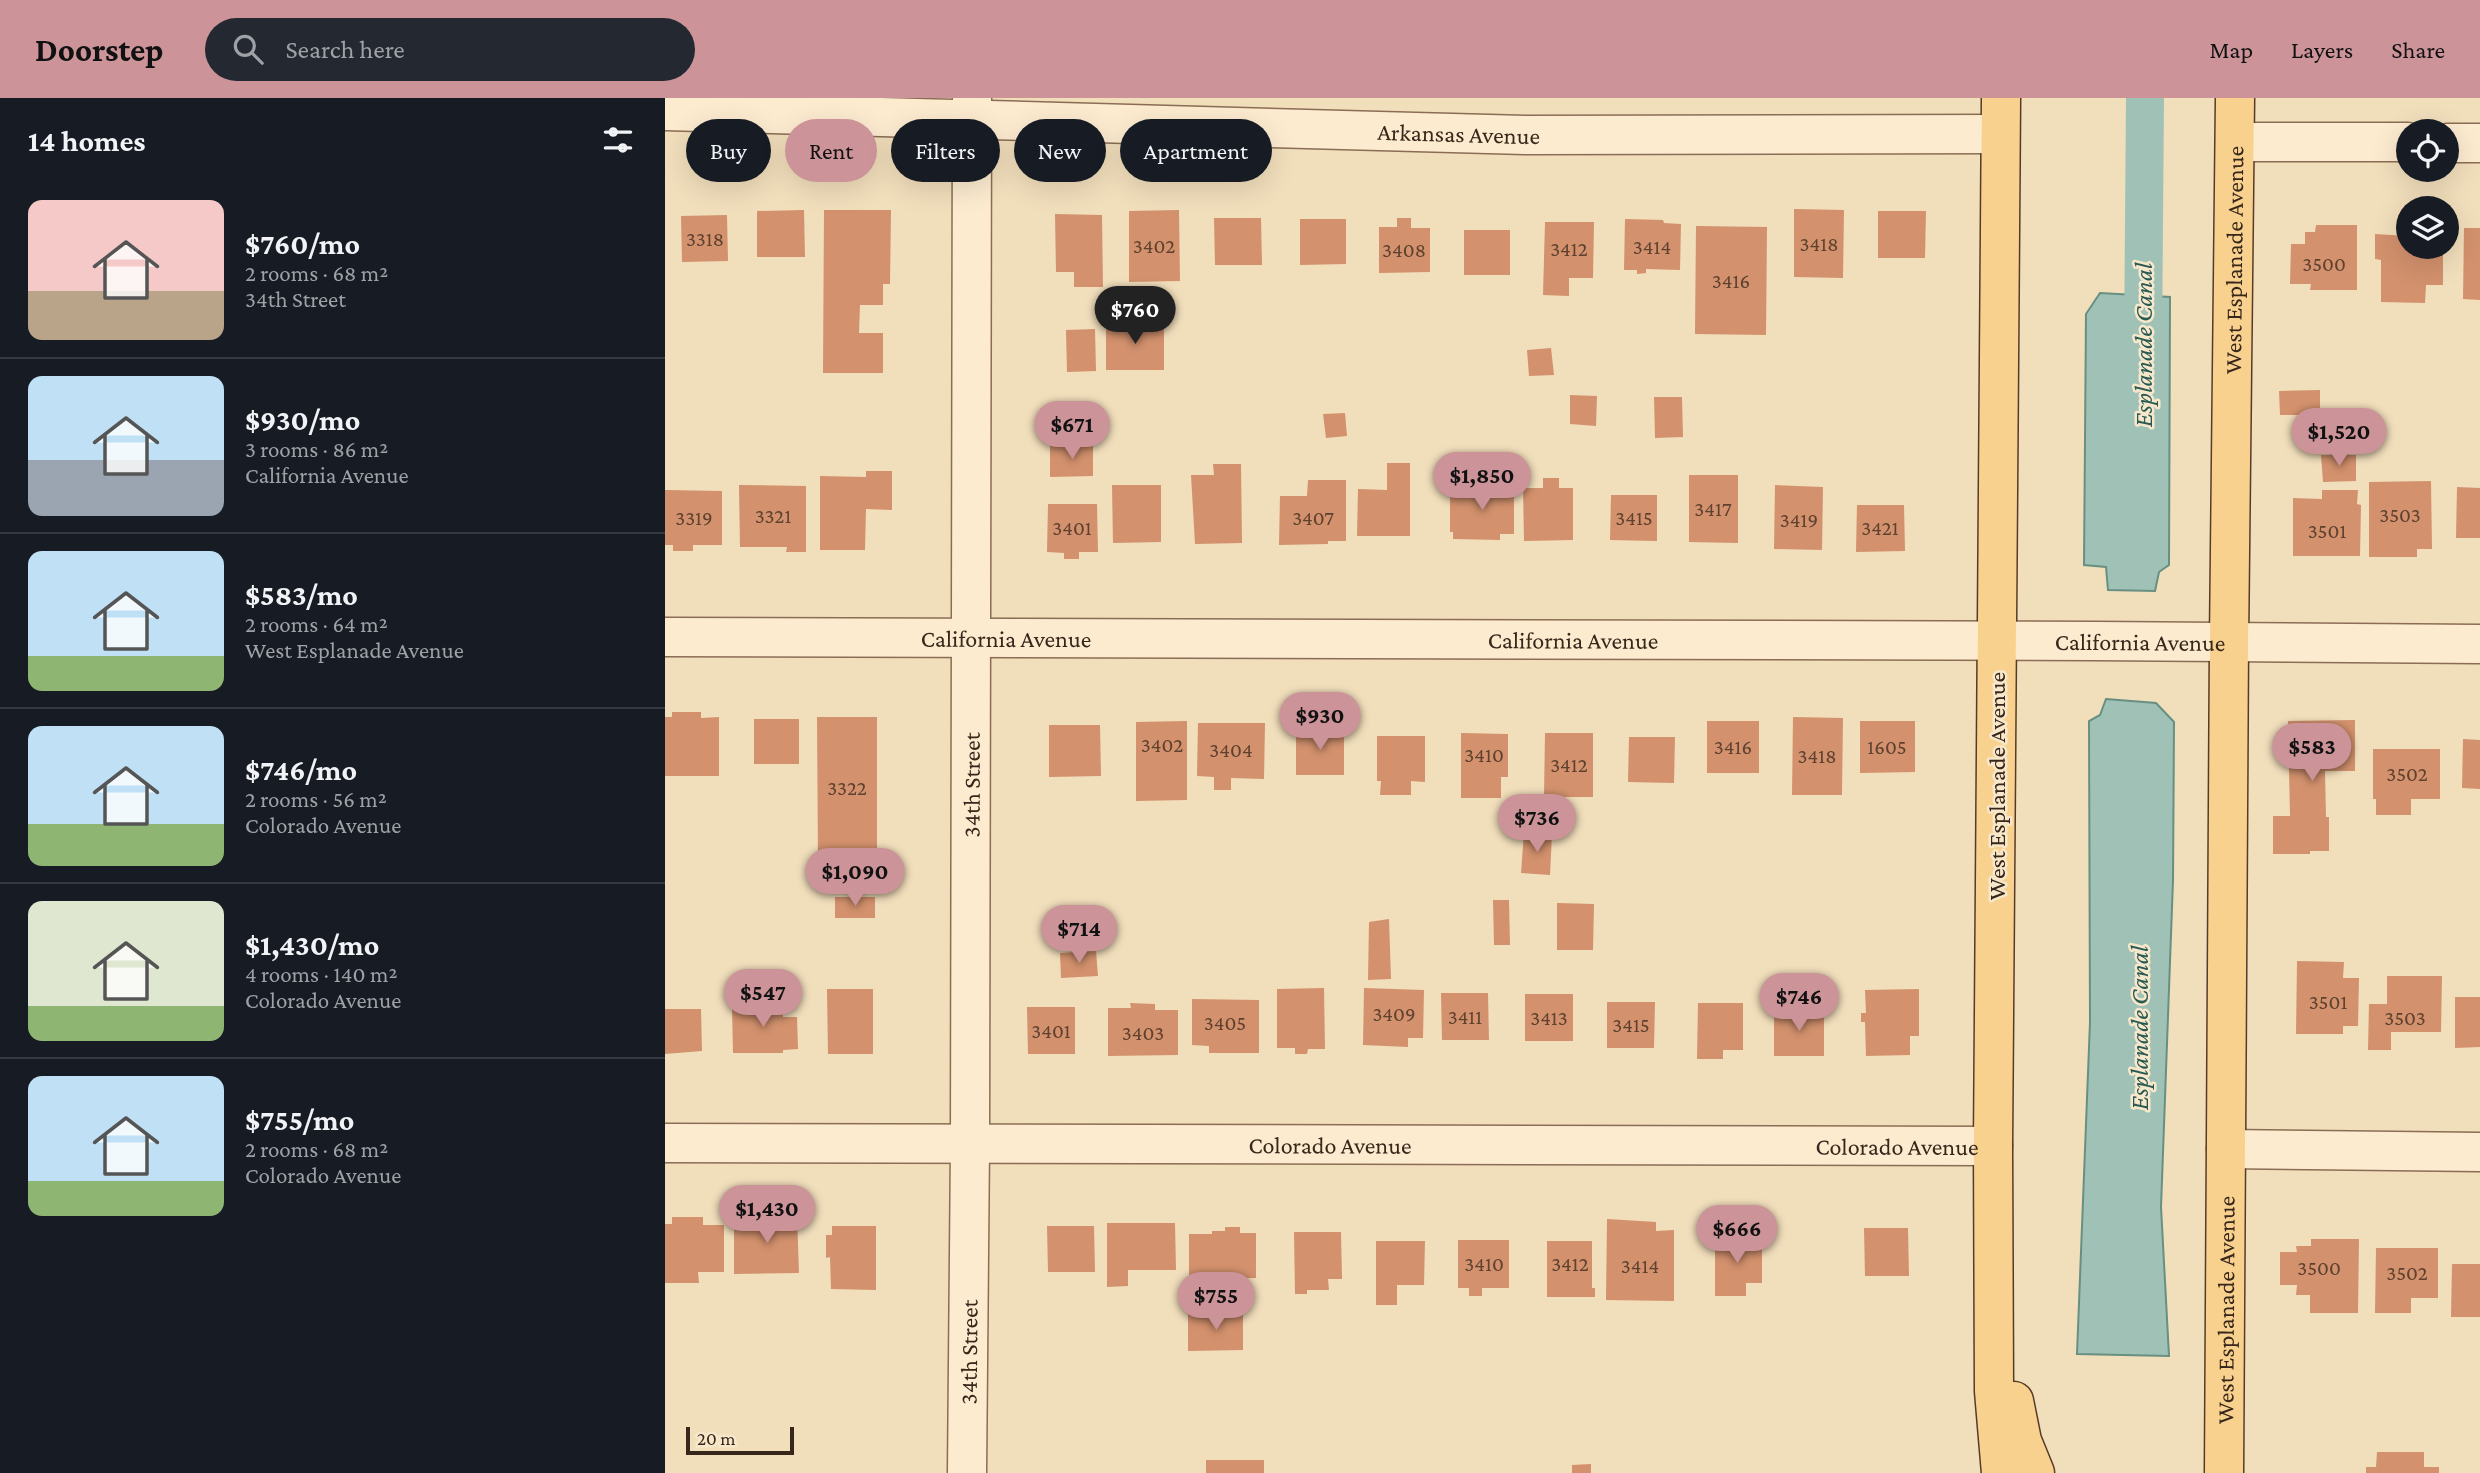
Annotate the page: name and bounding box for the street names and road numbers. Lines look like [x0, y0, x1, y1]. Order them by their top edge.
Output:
street label: Arkansas Avenue [1377, 117, 1540, 149]
street label: West Esplanade Avenue [2218, 146, 2248, 374]
street label: California Avenue [921, 624, 1091, 652]
street label: California Avenue [1488, 626, 1658, 653]
street label: California Avenue [2055, 627, 2225, 656]
street label: West Esplanade Avenue [1983, 672, 2010, 900]
street label: 34th Street [957, 731, 984, 838]
street label: Colorado Avenue [1248, 1131, 1412, 1158]
street label: Colorado Avenue [1815, 1132, 1979, 1159]
street label: West Esplanade Avenue [2211, 1196, 2239, 1424]
street label: 34th Street [954, 1298, 982, 1405]

